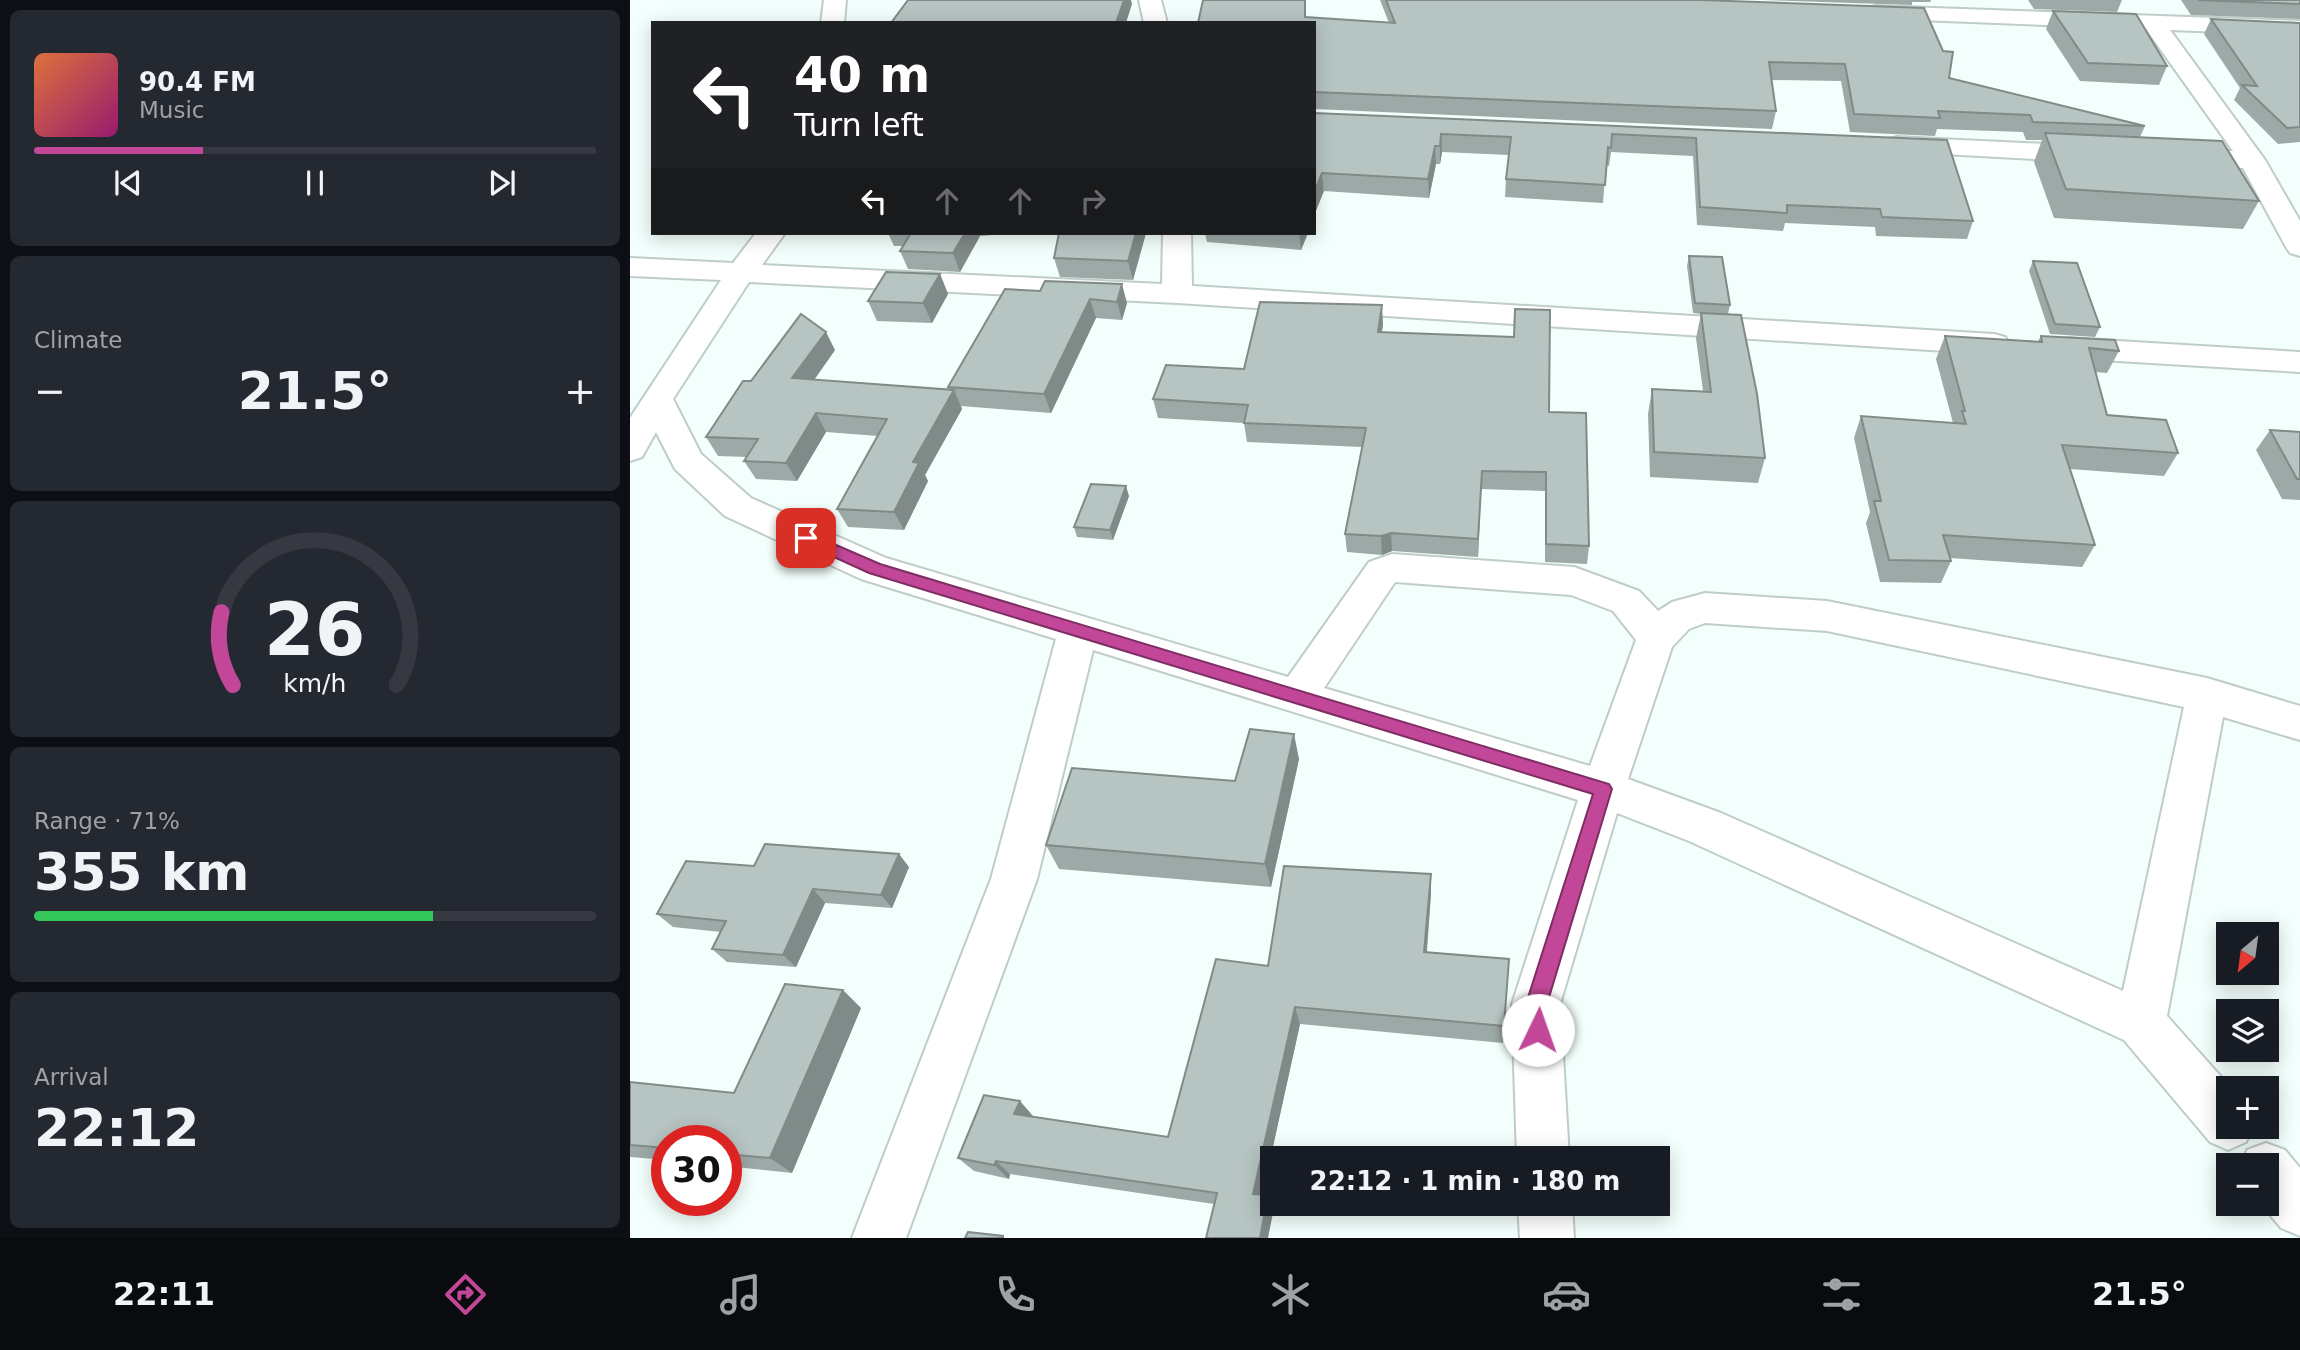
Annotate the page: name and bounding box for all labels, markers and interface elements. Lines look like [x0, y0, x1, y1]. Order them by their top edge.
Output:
text: 40 m [794, 47, 930, 104]
icon: left [679, 49, 770, 140]
text: 90.4 FM [139, 67, 256, 97]
text: Music [139, 97, 204, 123]
text: Turn left [794, 106, 924, 144]
icon: previous [109, 164, 147, 202]
icon: pause [296, 164, 334, 202]
icon: next [483, 164, 521, 202]
icon: left [855, 182, 893, 220]
icon: ahead [928, 182, 966, 220]
icon: ahead [1001, 182, 1039, 220]
icon: right [1074, 182, 1112, 220]
text: Climate [34, 327, 123, 353]
text: 21.5° [238, 361, 392, 421]
text: − [34, 369, 66, 413]
text: + [564, 369, 596, 413]
pin [776, 508, 836, 568]
icon: arrive [787, 519, 825, 557]
text: 26 [264, 587, 366, 672]
text: km/h [283, 669, 347, 698]
text: Range · 71% [34, 808, 180, 834]
text: 355 km [34, 842, 249, 902]
north arrow [2216, 922, 2278, 985]
map controls [2216, 922, 2279, 1216]
position arrow [1501, 993, 1575, 1067]
button: layers [2216, 999, 2279, 1062]
text: Arrival [34, 1064, 109, 1090]
button: + [2216, 1076, 2279, 1139]
text: 22:12 [34, 1098, 200, 1158]
speed limit sign: 30 [651, 1125, 742, 1216]
button: − [2216, 1153, 2279, 1216]
text: 22:12 · 1 min · 180 m [1310, 1166, 1620, 1196]
icon: directions [441, 1270, 490, 1319]
icon: music [716, 1270, 765, 1319]
icon: phone [991, 1270, 1040, 1319]
icon: climate [1266, 1270, 1315, 1319]
icon: car [1542, 1270, 1591, 1319]
icon: filters [1817, 1270, 1866, 1319]
text: 22:11 [113, 1275, 215, 1313]
text: 21.5° [2092, 1275, 2187, 1313]

